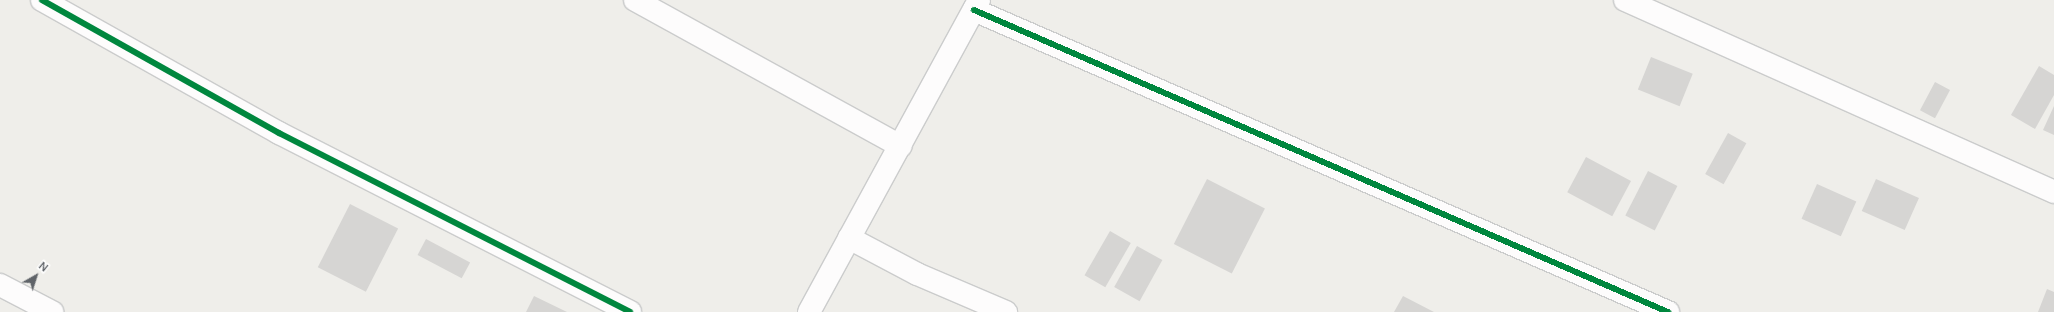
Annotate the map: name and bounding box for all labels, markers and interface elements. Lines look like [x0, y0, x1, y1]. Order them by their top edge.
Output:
north arrow [16, 256, 56, 296]
text: N [36, 258, 52, 275]

